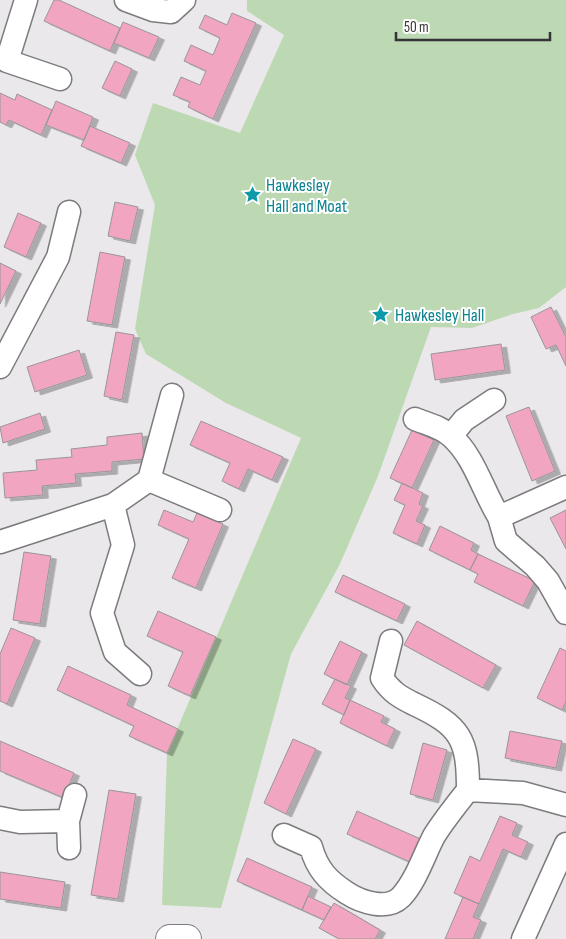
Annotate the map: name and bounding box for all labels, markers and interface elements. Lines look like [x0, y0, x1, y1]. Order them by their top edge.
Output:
scale bar [396, 10, 550, 42]
text: 50 m [404, 18, 429, 37]
place label: Hawkesley Hall and Moat [266, 175, 348, 217]
place icon: Hawkesley Hall and Moat [242, 185, 262, 205]
place icon: Hawkesley Hall [371, 305, 391, 325]
place label: Hawkesley Hall [395, 305, 484, 326]

